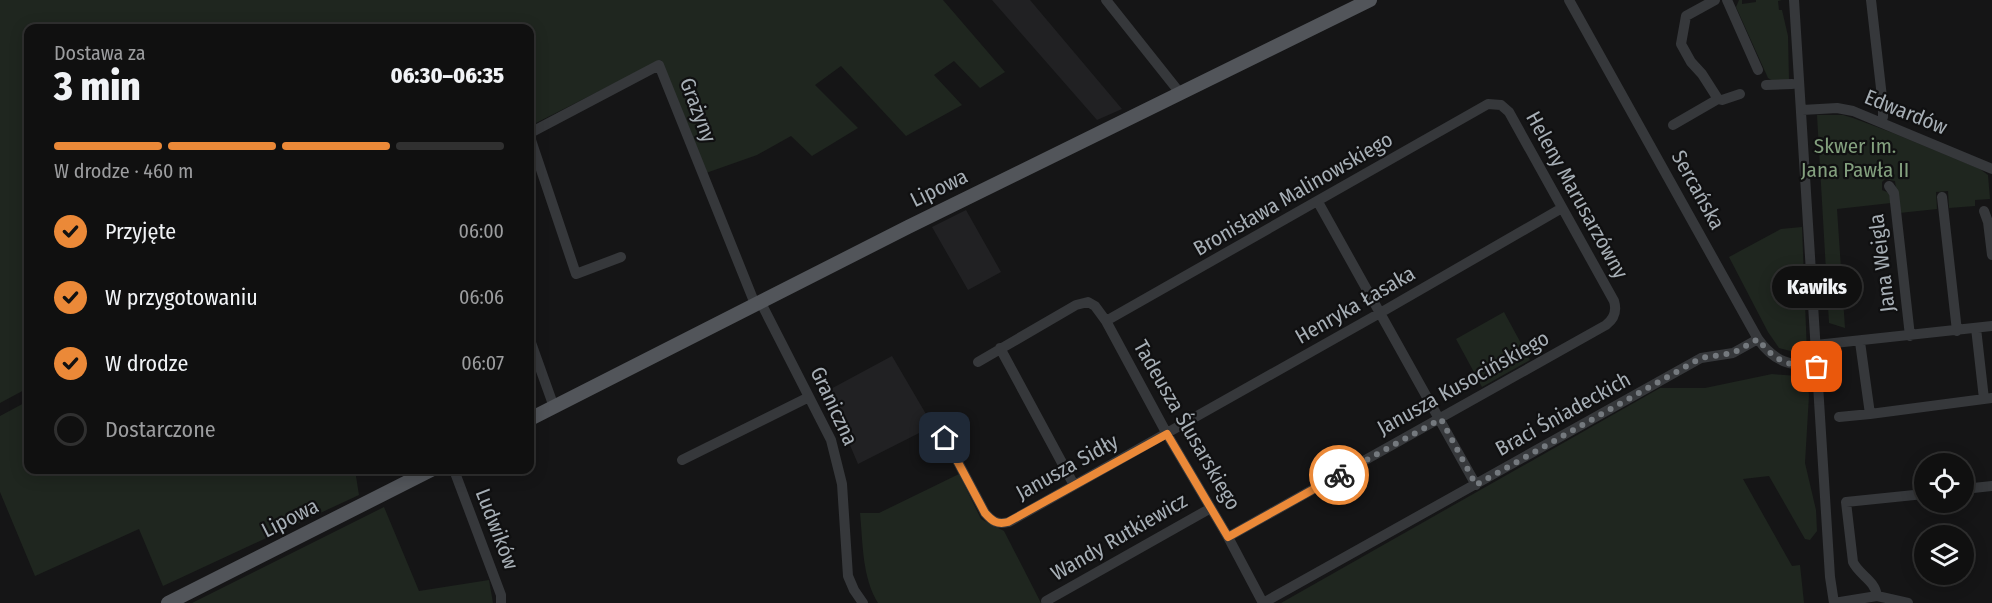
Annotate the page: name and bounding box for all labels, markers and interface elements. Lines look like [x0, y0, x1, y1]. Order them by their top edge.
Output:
text: Dostawa za [54, 41, 146, 65]
text: 06:30–06:35 [390, 62, 504, 89]
text: 3 min [54, 64, 141, 110]
street label: Grażyny [674, 74, 722, 146]
street label: Edwardów [1861, 84, 1952, 140]
street label: Heleny Marusarzówny [1520, 107, 1634, 284]
street label: Bronisława Malinowskiego [1189, 126, 1397, 262]
park label: Skwer im. Jana Pawła II [1801, 133, 1909, 183]
street label: Sercańska [1666, 146, 1730, 234]
text: W drodze · 460 m [54, 159, 193, 183]
street label: Lipowa [906, 163, 972, 213]
street label: Jana Weigla [1863, 212, 1901, 314]
icon: check [54, 215, 87, 248]
text: Przyjęte [105, 218, 176, 245]
text: 06:00 [459, 219, 504, 243]
street label: Henryka Łasaka [1290, 260, 1420, 350]
callout: Kawiks [1772, 265, 1862, 307]
text: Kawiks [1787, 275, 1847, 299]
icon: check [54, 281, 87, 314]
text: W przygotowaniu [105, 284, 258, 311]
text: 06:06 [459, 285, 504, 309]
street label: Janusza Kusocińskiego [1372, 325, 1554, 441]
street label: Tadeusza Ślusarskiego [1128, 335, 1246, 515]
pin [1791, 341, 1842, 392]
icon: check [54, 347, 87, 380]
text: W drodze [105, 350, 188, 377]
icon: bag [1800, 350, 1833, 383]
text: 06:07 [461, 351, 504, 375]
street label: Graniczna [804, 362, 864, 450]
street label: Braci Śniadeckich [1491, 366, 1635, 462]
pin [919, 412, 970, 463]
text: Dostarczone [105, 416, 216, 443]
icon: home [928, 421, 961, 454]
street label: Janusza Sidły [1011, 428, 1123, 506]
courier [1309, 445, 1369, 505]
map controls [1914, 453, 1974, 585]
button: locate [1914, 453, 1974, 513]
icon: bike [1323, 459, 1356, 492]
street label: Ludwików [470, 485, 524, 573]
street label: Wandy Rutkiewicz [1046, 487, 1192, 587]
street label: Lipowa [257, 493, 323, 543]
button: layers [1914, 525, 1974, 585]

